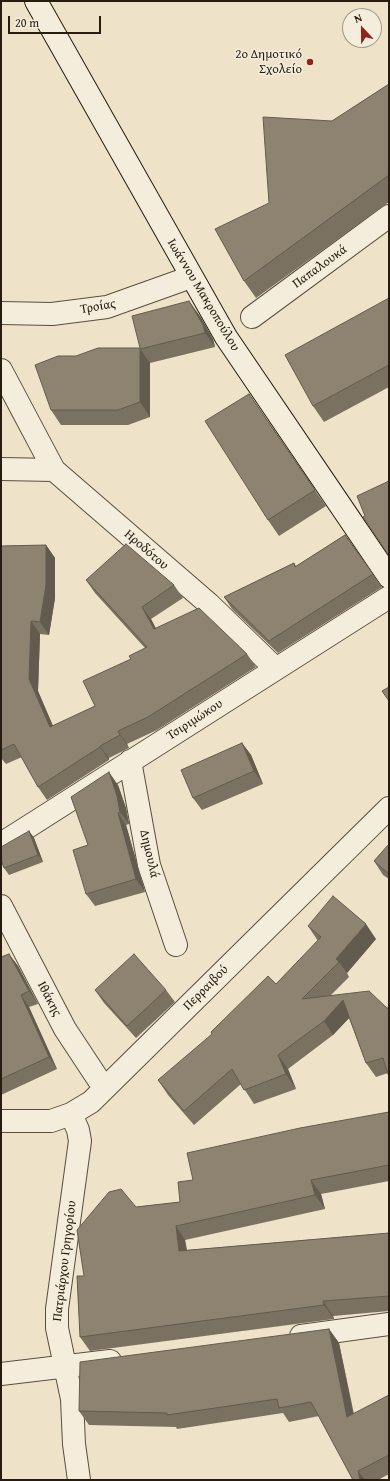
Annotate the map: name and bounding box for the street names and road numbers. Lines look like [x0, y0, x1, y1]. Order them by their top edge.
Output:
street label: Ιωάννου Μακροπούλου [163, 236, 243, 354]
street label: Παπαλουκά [290, 242, 350, 292]
street label: Τροίας [79, 296, 117, 318]
street label: Ηροδότου [121, 527, 171, 573]
street label: Τσιριμώκου [164, 696, 226, 744]
street label: Δημουλά [136, 828, 162, 880]
street label: Περραιβού [180, 962, 232, 1014]
street label: Ιθάκης [33, 979, 65, 1019]
street label: Πατριάρχου Γρηγορίου [50, 1200, 80, 1322]

